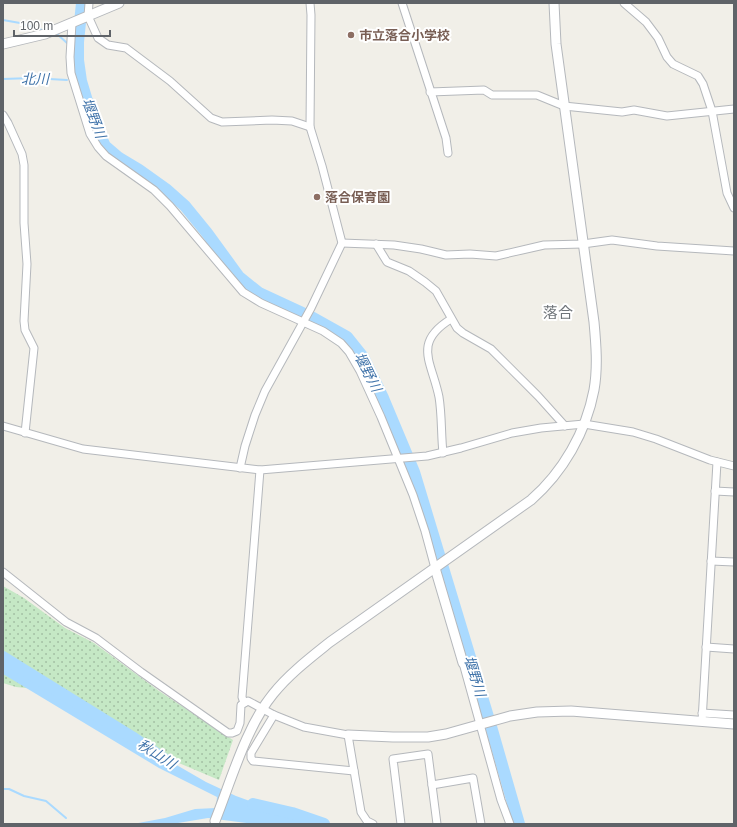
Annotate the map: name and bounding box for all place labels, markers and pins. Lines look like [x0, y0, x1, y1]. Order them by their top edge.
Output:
place label: 市立落合小学校 [359, 28, 450, 43]
marker: 市立落合小学校 [346, 30, 356, 40]
place label: 落合保育園 [325, 190, 390, 205]
marker: 落合保育園 [312, 192, 322, 202]

